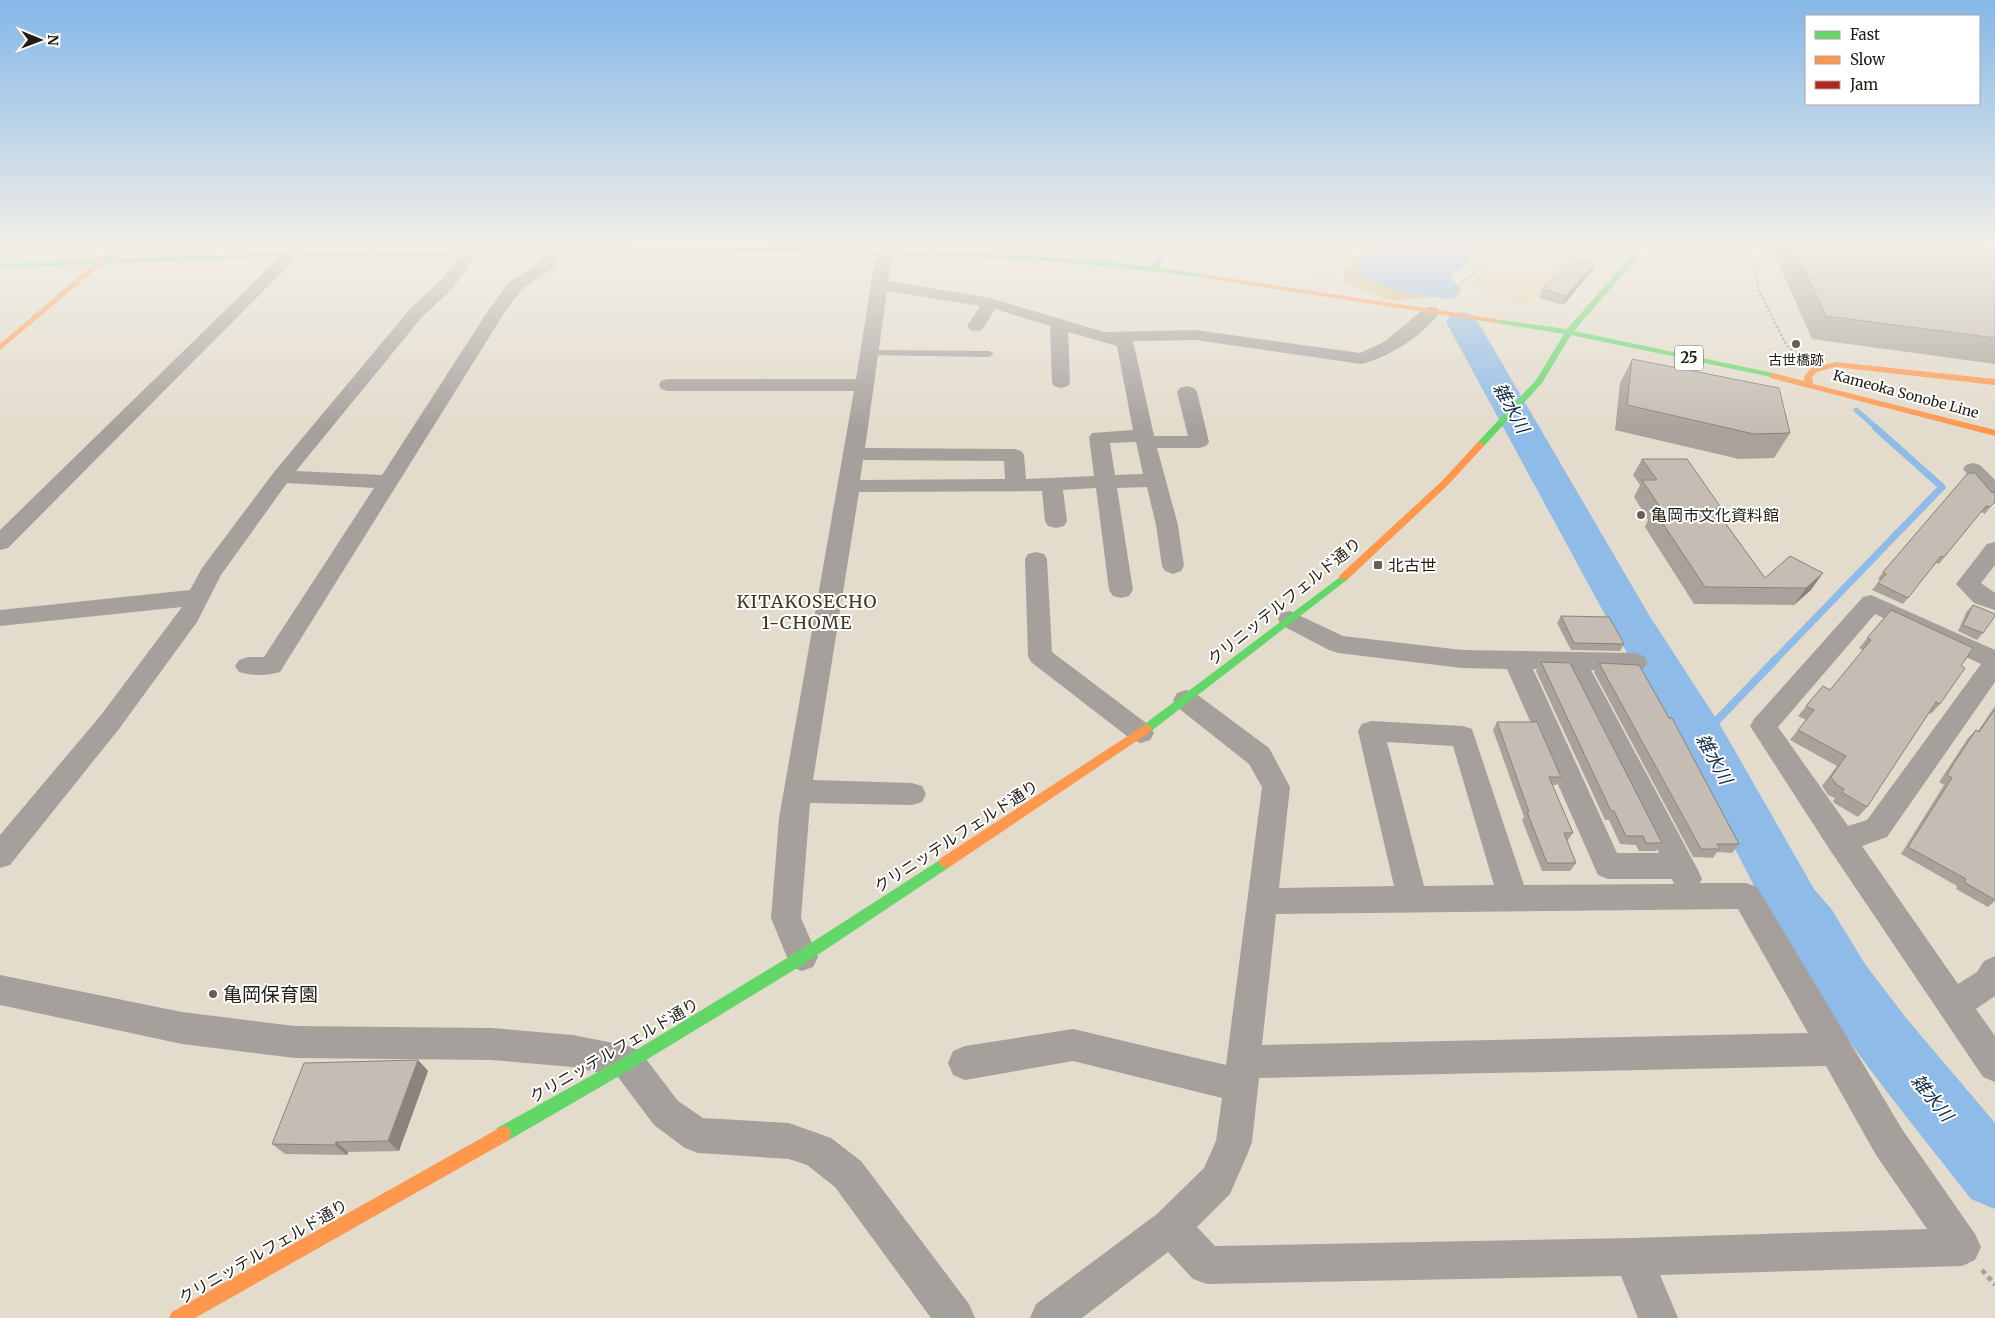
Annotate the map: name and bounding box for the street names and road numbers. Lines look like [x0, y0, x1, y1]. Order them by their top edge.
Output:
road number: 25 [1675, 346, 1703, 370]
street label: Kameoka Sonobe Line [1831, 366, 1981, 422]
street label: クリニッテルフェルド通り [1203, 533, 1365, 669]
street label: クリニッテルフェルド通り [870, 775, 1042, 897]
street label: クリニッテルフェルド通り [526, 993, 702, 1107]
street label: クリニッテルフェルド通り [175, 1194, 351, 1308]

